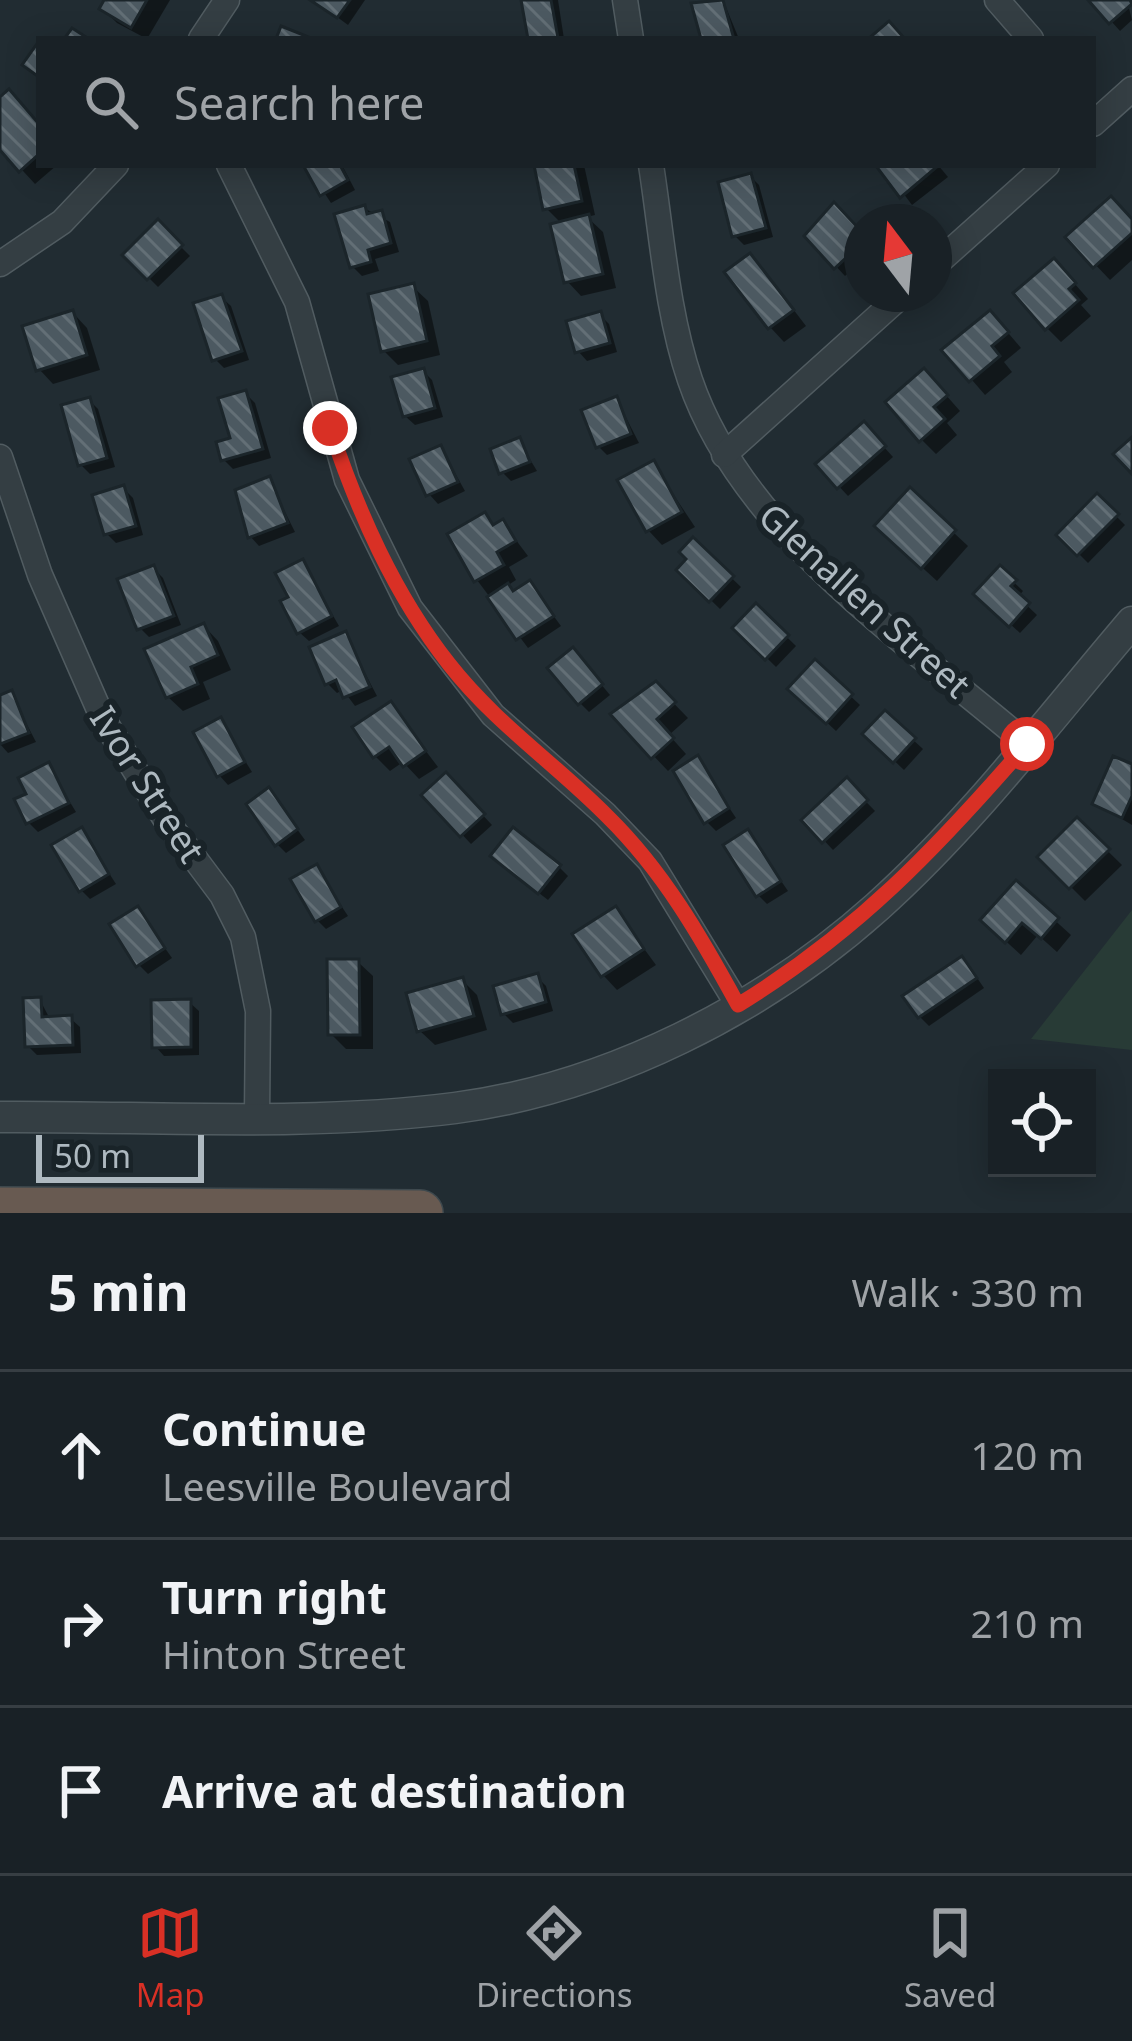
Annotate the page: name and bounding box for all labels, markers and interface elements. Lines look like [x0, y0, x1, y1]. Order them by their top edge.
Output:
search box [36, 36, 1096, 168]
icon: search [78, 69, 144, 135]
text: Search here [174, 72, 424, 133]
north arrow [844, 204, 952, 312]
route end [303, 401, 357, 455]
street label: Glenallen Street [749, 492, 981, 708]
street label: Ivor Street [79, 696, 217, 872]
route start [1000, 717, 1054, 771]
map controls [988, 1069, 1096, 1177]
button: locate [988, 1069, 1096, 1177]
scale bar [36, 1129, 204, 1182]
text: 50 m [54, 1133, 131, 1178]
text: 5 min [48, 1256, 189, 1326]
text: Walk · 330 m [851, 1265, 1084, 1318]
text: Continue [162, 1398, 367, 1459]
icon: ahead [48, 1422, 114, 1488]
text: 120 m [970, 1428, 1084, 1481]
text: Leesville Boulevard [162, 1459, 513, 1512]
text: Turn right [162, 1566, 387, 1627]
icon: right [48, 1590, 114, 1656]
text: 210 m [970, 1596, 1084, 1649]
text: Hinton Street [162, 1627, 406, 1680]
icon: arrive [48, 1758, 114, 1824]
text: Arrive at destination [162, 1760, 627, 1821]
tab: Map [136, 1900, 204, 2017]
tab: Directions [476, 1900, 633, 2017]
tab: Saved [904, 1900, 996, 2017]

